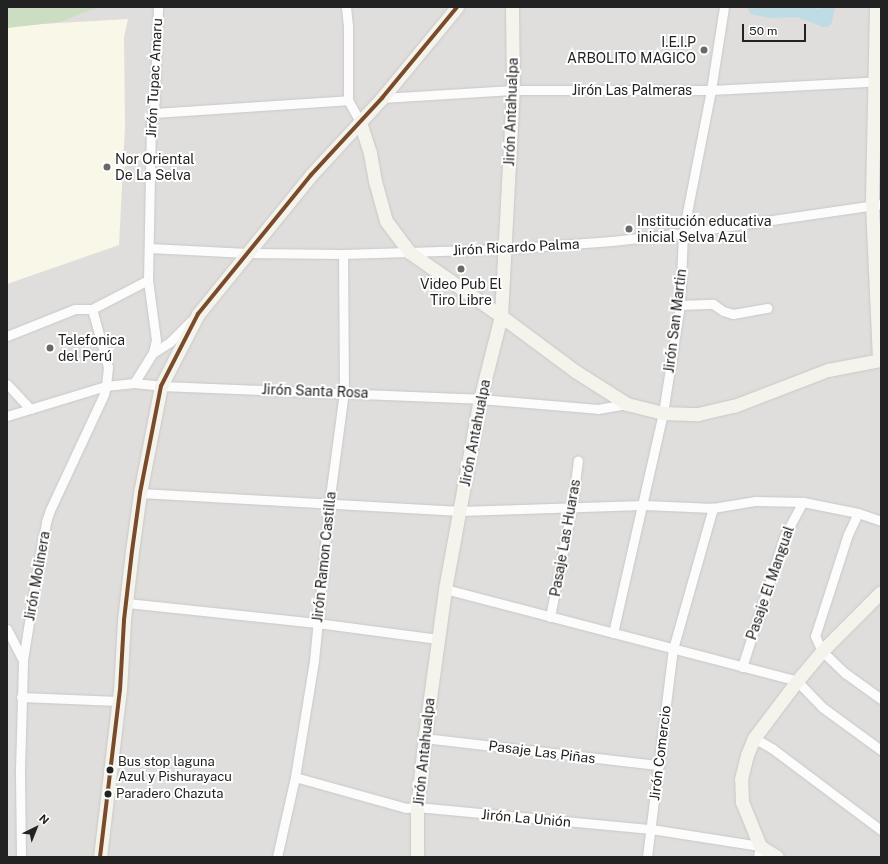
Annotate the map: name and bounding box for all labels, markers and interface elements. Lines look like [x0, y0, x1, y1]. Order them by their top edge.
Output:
scale bar [744, 16, 808, 42]
street label: Jirón Tupac Amaru [142, 18, 166, 138]
text: 50 m [749, 24, 777, 38]
place label: I.E.I.P ARBOLITO MAGICO [567, 34, 696, 66]
marker: I.E.I.P ARBOLITO MAGICO [699, 45, 709, 55]
street label: Jirón Antahualpa [501, 57, 521, 167]
street label: Jirón Las Palmeras [572, 82, 692, 98]
place label: Nor Oriental De La Selva [115, 151, 194, 184]
marker: Nor Oriental De La Selva [102, 162, 112, 172]
place label: Institución educativa inicial Selva Azul [637, 213, 772, 246]
marker: Institución educativa inicial Selva Azul [624, 224, 634, 234]
street label: Jirón Ricardo Palma [452, 235, 580, 259]
marker: Video Pub El Tiro Libre [456, 264, 466, 274]
street label: Jirón San Martin [660, 268, 690, 374]
place label: Video Pub El Tiro Libre [420, 276, 502, 308]
place label: Telefonica del Perú [58, 332, 125, 364]
marker: Telefonica del Perú [45, 343, 55, 353]
street label: Jirón Antahualpa [456, 378, 494, 488]
street label: Jirón Santa Rosa [261, 381, 369, 401]
street label: Pasaje Las Huaras [546, 478, 584, 598]
street label: Jirón Ramon Castilla [309, 491, 339, 623]
street label: Pasaje El Mangual [743, 524, 797, 642]
street label: Jirón Molinera [21, 530, 53, 622]
street label: Jirón Antahualpa [410, 697, 438, 807]
street label: Jirón Comercio [646, 705, 674, 801]
street label: Pasaje Las Piñas [488, 737, 596, 767]
place label: Bus stop laguna Azul y Pishurayacu [118, 755, 232, 786]
marker: Bus stop laguna Azul y Pishurayacu [105, 765, 115, 775]
place label: Paradero Chazuta [116, 786, 224, 802]
marker: Paradero Chazuta [103, 789, 113, 799]
street label: Jirón La Unión [480, 806, 572, 830]
north arrow [16, 808, 56, 848]
text: N [37, 812, 51, 827]

